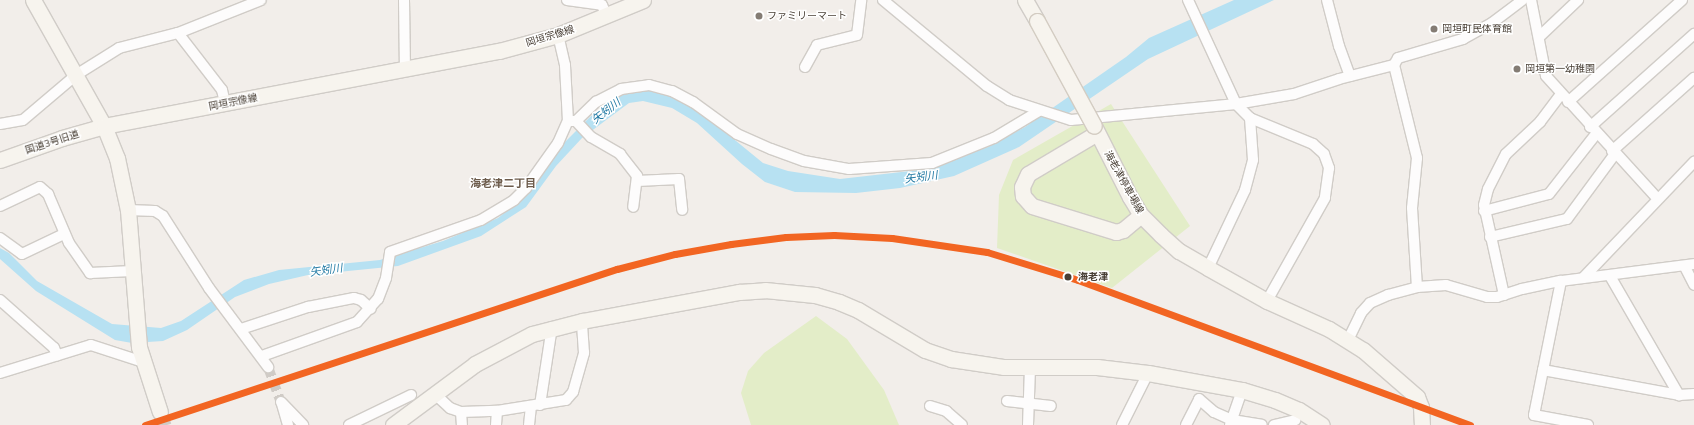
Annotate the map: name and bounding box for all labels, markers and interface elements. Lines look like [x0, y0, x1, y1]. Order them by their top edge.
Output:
place label: ファミリーマート [767, 10, 847, 22]
marker: ファミリーマート [754, 11, 764, 21]
street label: 岡垣宗像線 [524, 23, 576, 49]
place label: 岡垣町民体育館 [1442, 23, 1512, 35]
marker: 岡垣町民体育館 [1429, 24, 1439, 34]
place label: 岡垣第一幼稚園 [1525, 63, 1595, 75]
marker: 岡垣第一幼稚園 [1512, 64, 1522, 74]
street label: 岡垣宗像線 [207, 91, 259, 113]
water label: 矢矧川 [589, 96, 623, 126]
street label: 国道3号旧道 [24, 128, 80, 156]
street label: 海老津停車場線 [1102, 148, 1146, 216]
water label: 矢矧川 [904, 168, 938, 186]
district label: 海老津二丁目 [470, 176, 536, 190]
water label: 矢矧川 [309, 261, 343, 279]
marker: 海老津 [1061, 270, 1075, 284]
place label: 海老津 [1078, 271, 1108, 283]

